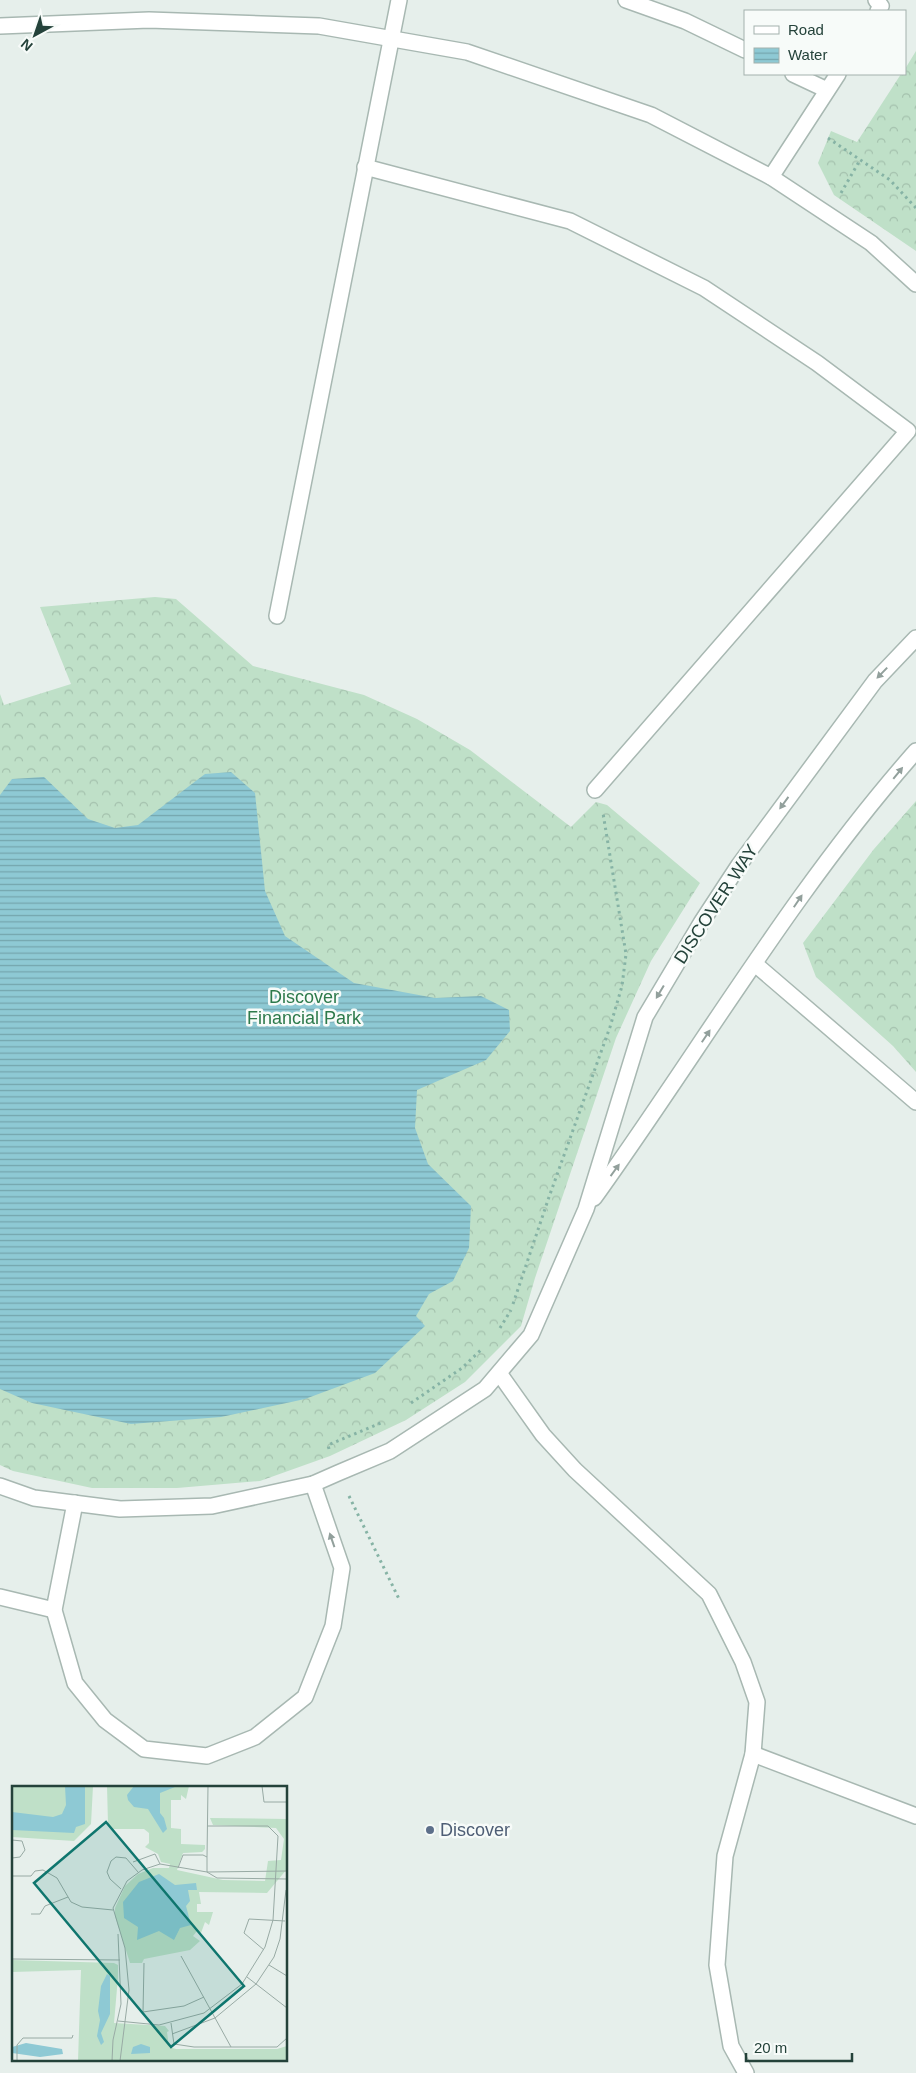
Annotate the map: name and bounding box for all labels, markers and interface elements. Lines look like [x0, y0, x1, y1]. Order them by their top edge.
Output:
north arrow [10, 10, 60, 60]
legend [744, 10, 906, 75]
text: Road [788, 21, 824, 38]
text: N [18, 36, 36, 54]
text: Water [788, 46, 827, 63]
one-way arrow [876, 667, 888, 679]
one-way arrow [893, 767, 904, 780]
one-way arrow [779, 796, 790, 809]
street label: DISCOVER WAY [670, 841, 762, 967]
one-way arrow [793, 895, 803, 908]
one-way arrow [656, 985, 665, 998]
park label: Discover Financial Park [247, 987, 362, 1028]
one-way arrow [702, 1029, 711, 1042]
one-way arrow [610, 1163, 620, 1177]
one-way arrow [328, 1532, 335, 1547]
inset map [12, 1786, 288, 2060]
place label: Discover [440, 1820, 510, 1840]
marker: Discover [424, 1824, 436, 1836]
scale bar [746, 2030, 852, 2062]
text: 20 m [754, 2039, 787, 2056]

